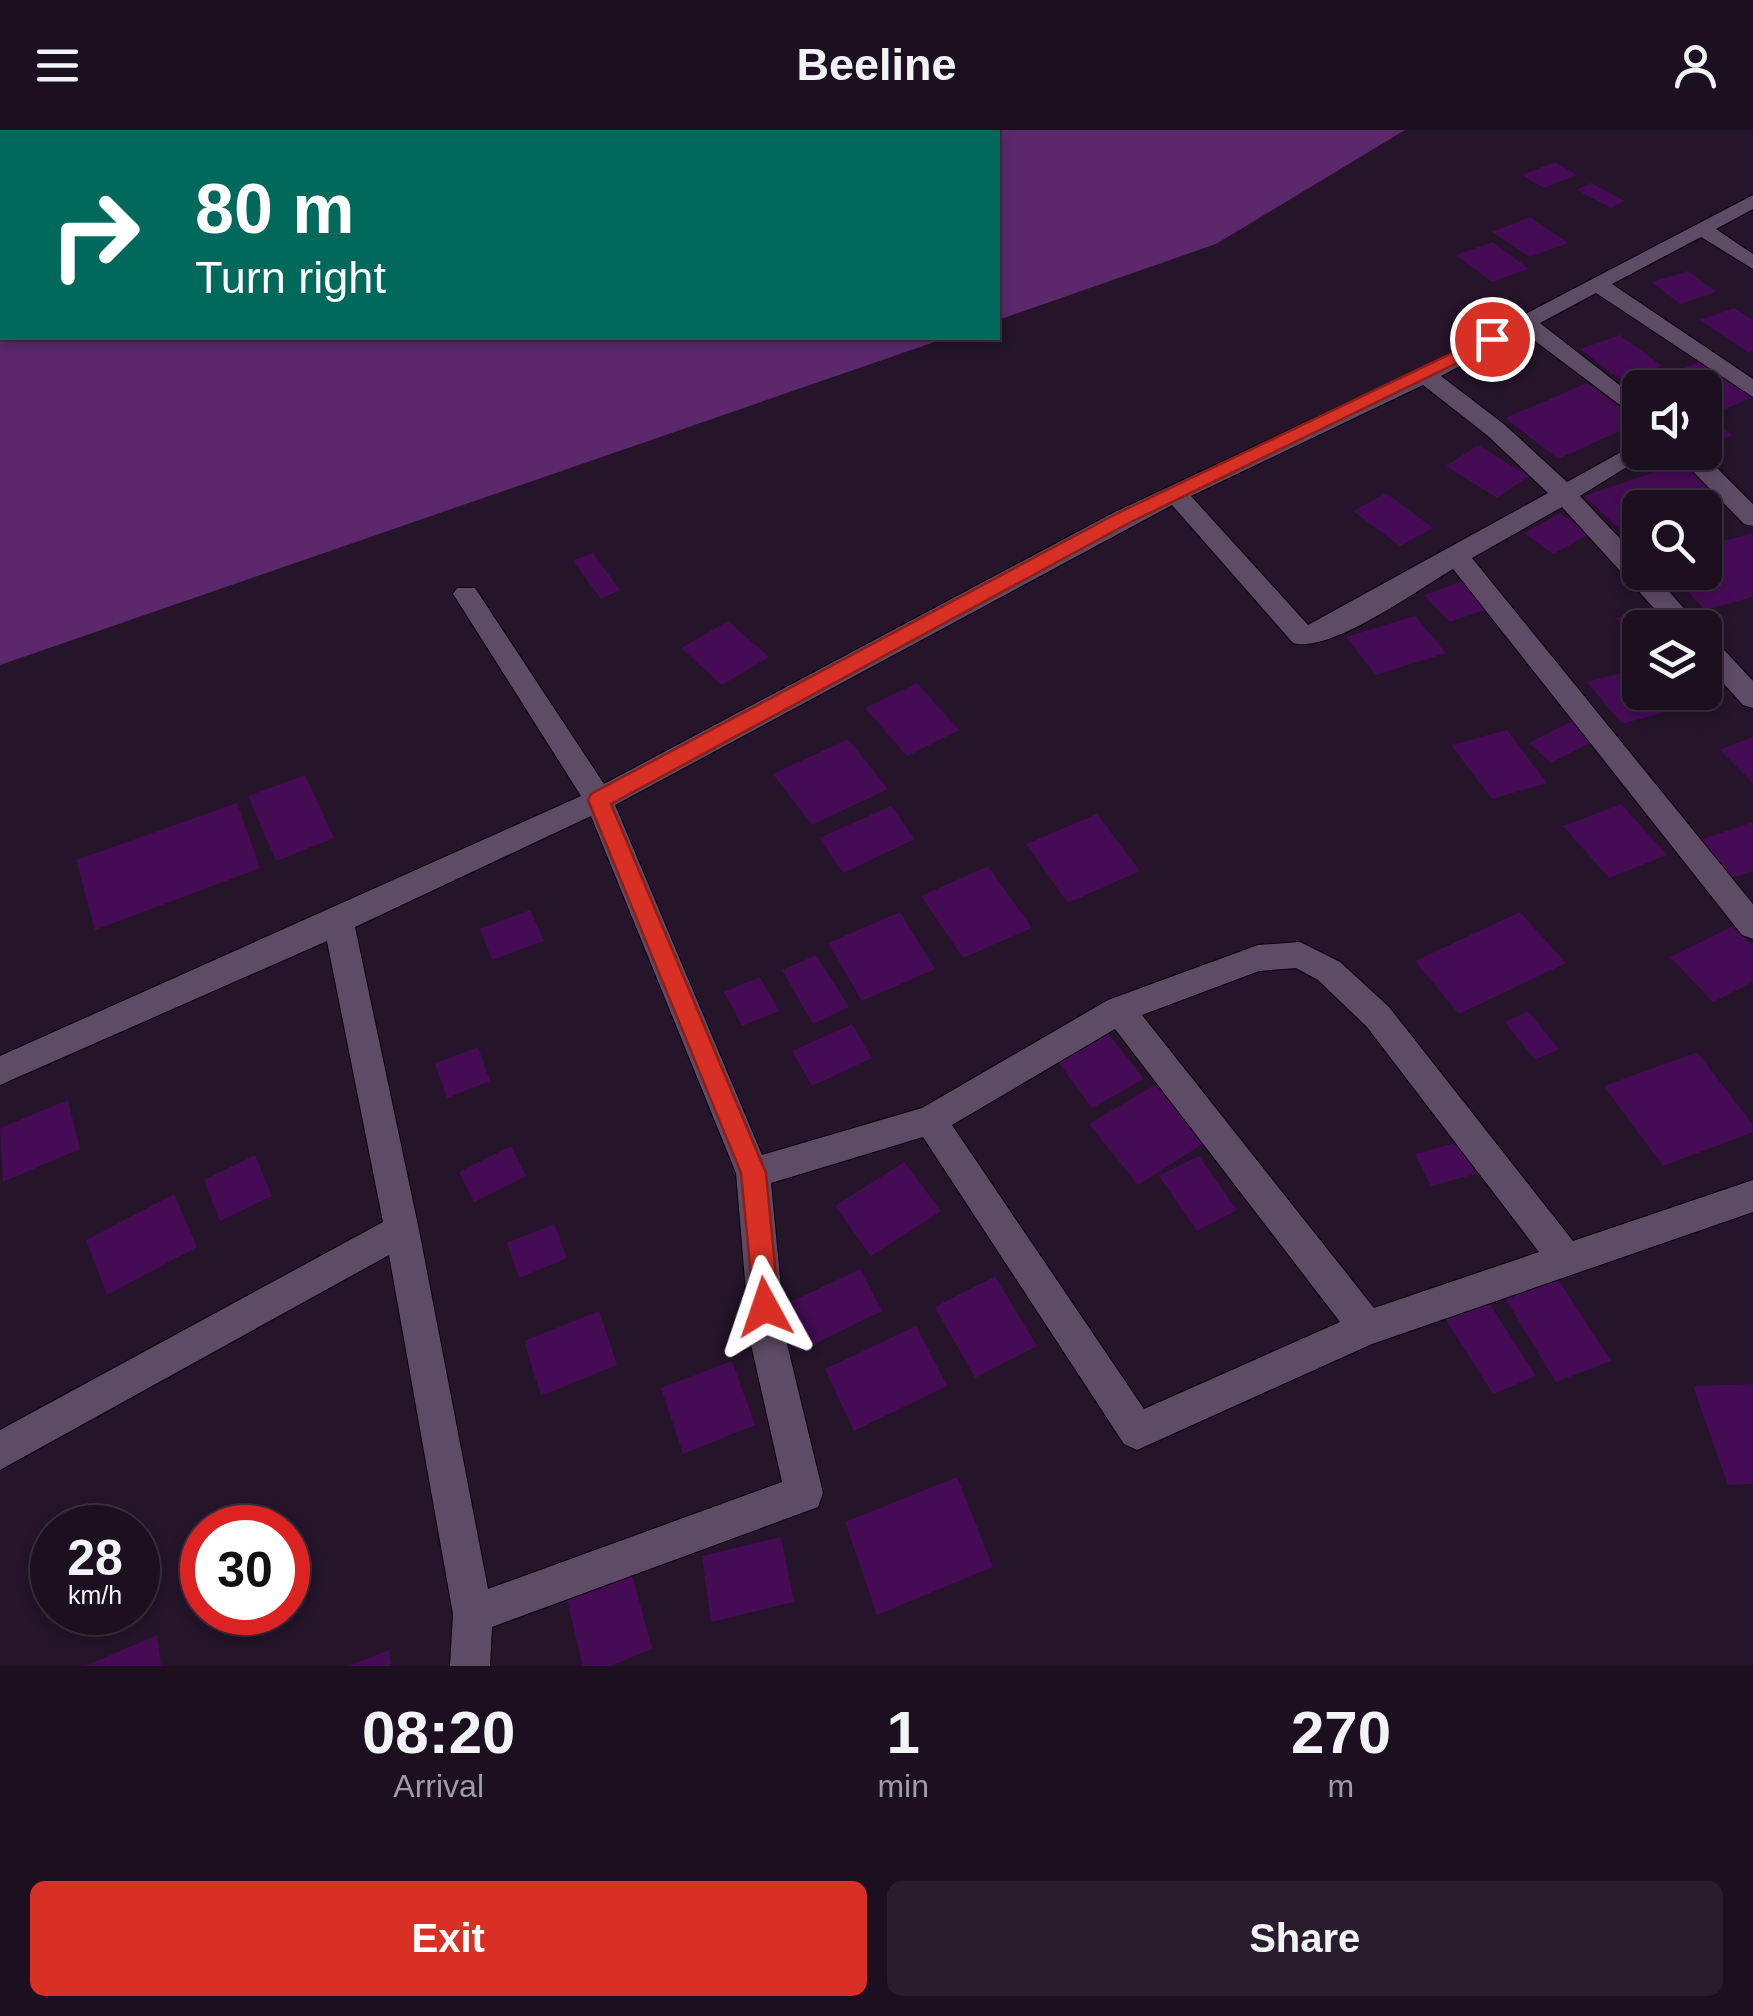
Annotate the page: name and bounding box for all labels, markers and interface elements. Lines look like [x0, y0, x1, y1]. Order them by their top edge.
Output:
icon: menu [30, 38, 85, 93]
icon: person [1668, 38, 1723, 93]
text: Beeline [796, 39, 957, 90]
icon: right [30, 170, 160, 300]
text: 80 m [195, 170, 355, 248]
text: Turn right [195, 252, 386, 303]
pin [1450, 297, 1535, 382]
icon: arrive [1465, 312, 1520, 367]
map controls [1622, 370, 1722, 710]
button: sound [1622, 370, 1722, 470]
button: search [1622, 490, 1722, 590]
button: layers [1622, 610, 1722, 710]
position arrow [713, 1255, 817, 1359]
speed limit sign: 30 [180, 1505, 310, 1635]
text: 28 [67, 1530, 123, 1586]
text: km/h [68, 1581, 122, 1609]
text: 08:20 [362, 1699, 515, 1766]
text: 1 [886, 1699, 920, 1766]
text: 270 [1291, 1699, 1391, 1766]
text: Arrival [393, 1768, 484, 1804]
text: min [877, 1768, 929, 1804]
text: m [1328, 1768, 1354, 1804]
button: Exit [30, 1881, 867, 1996]
button: Share [887, 1881, 1723, 1996]

